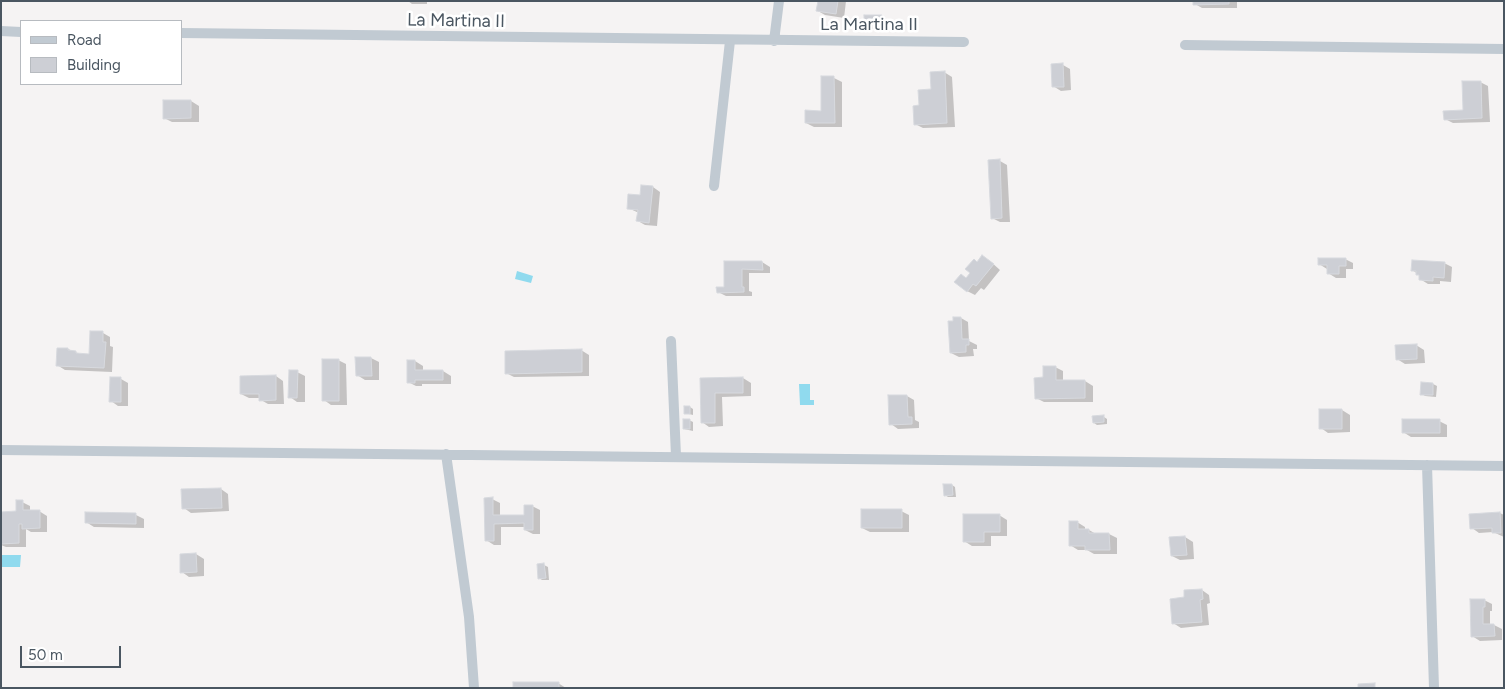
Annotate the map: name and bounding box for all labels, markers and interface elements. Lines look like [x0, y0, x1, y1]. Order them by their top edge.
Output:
street label: La Martina II [407, 9, 505, 33]
street label: La Martina II [820, 14, 918, 36]
legend [20, 20, 182, 85]
text: Road [67, 31, 102, 49]
text: Building [67, 56, 121, 74]
scale bar [22, 636, 124, 668]
text: 50 m [28, 646, 63, 664]

